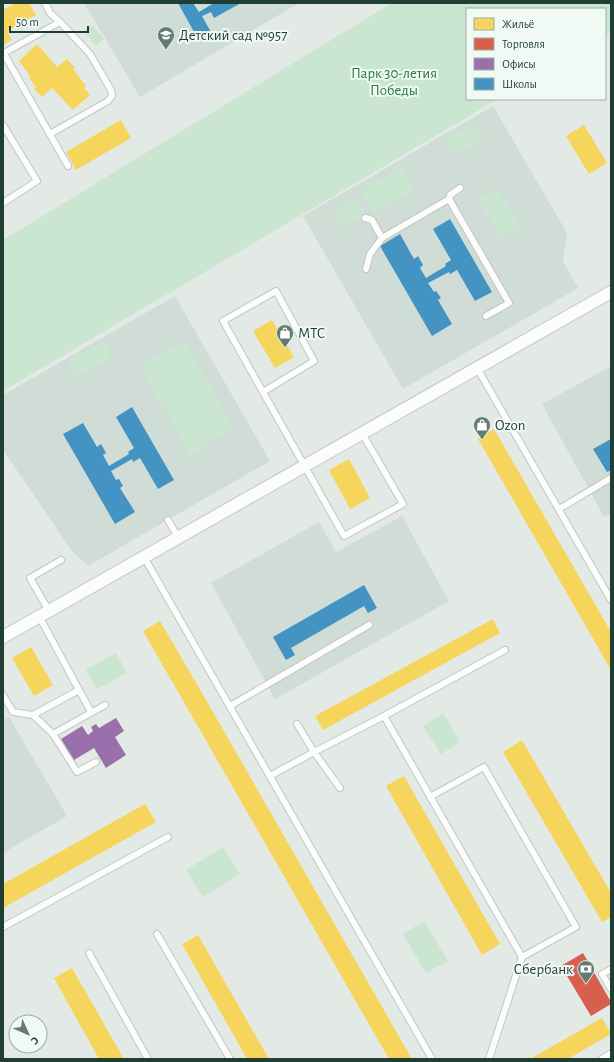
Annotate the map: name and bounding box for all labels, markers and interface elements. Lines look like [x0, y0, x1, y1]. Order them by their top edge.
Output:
scale bar [10, 8, 88, 34]
legend [466, 8, 606, 100]
text: 50 m [16, 16, 39, 28]
text: Жильё [502, 18, 534, 30]
school or university icon: Детский сад №957 [156, 25, 176, 50]
place label: Детский сад №957 [179, 28, 287, 43]
text: Торговля [502, 38, 545, 50]
text: Офисы [502, 58, 536, 70]
park label: Парк 30-летия Победы [351, 66, 437, 98]
text: Школы [502, 78, 537, 90]
shop icon: МТС [275, 323, 295, 348]
place label: МТС [298, 326, 325, 341]
shop icon: Ozon [472, 415, 492, 440]
place label: Ozon [495, 418, 525, 433]
bank icon: Сбербанк [576, 959, 596, 984]
place label: Сбербанк [514, 962, 573, 977]
north arrow [8, 1014, 48, 1054]
text: С [29, 1035, 41, 1047]

